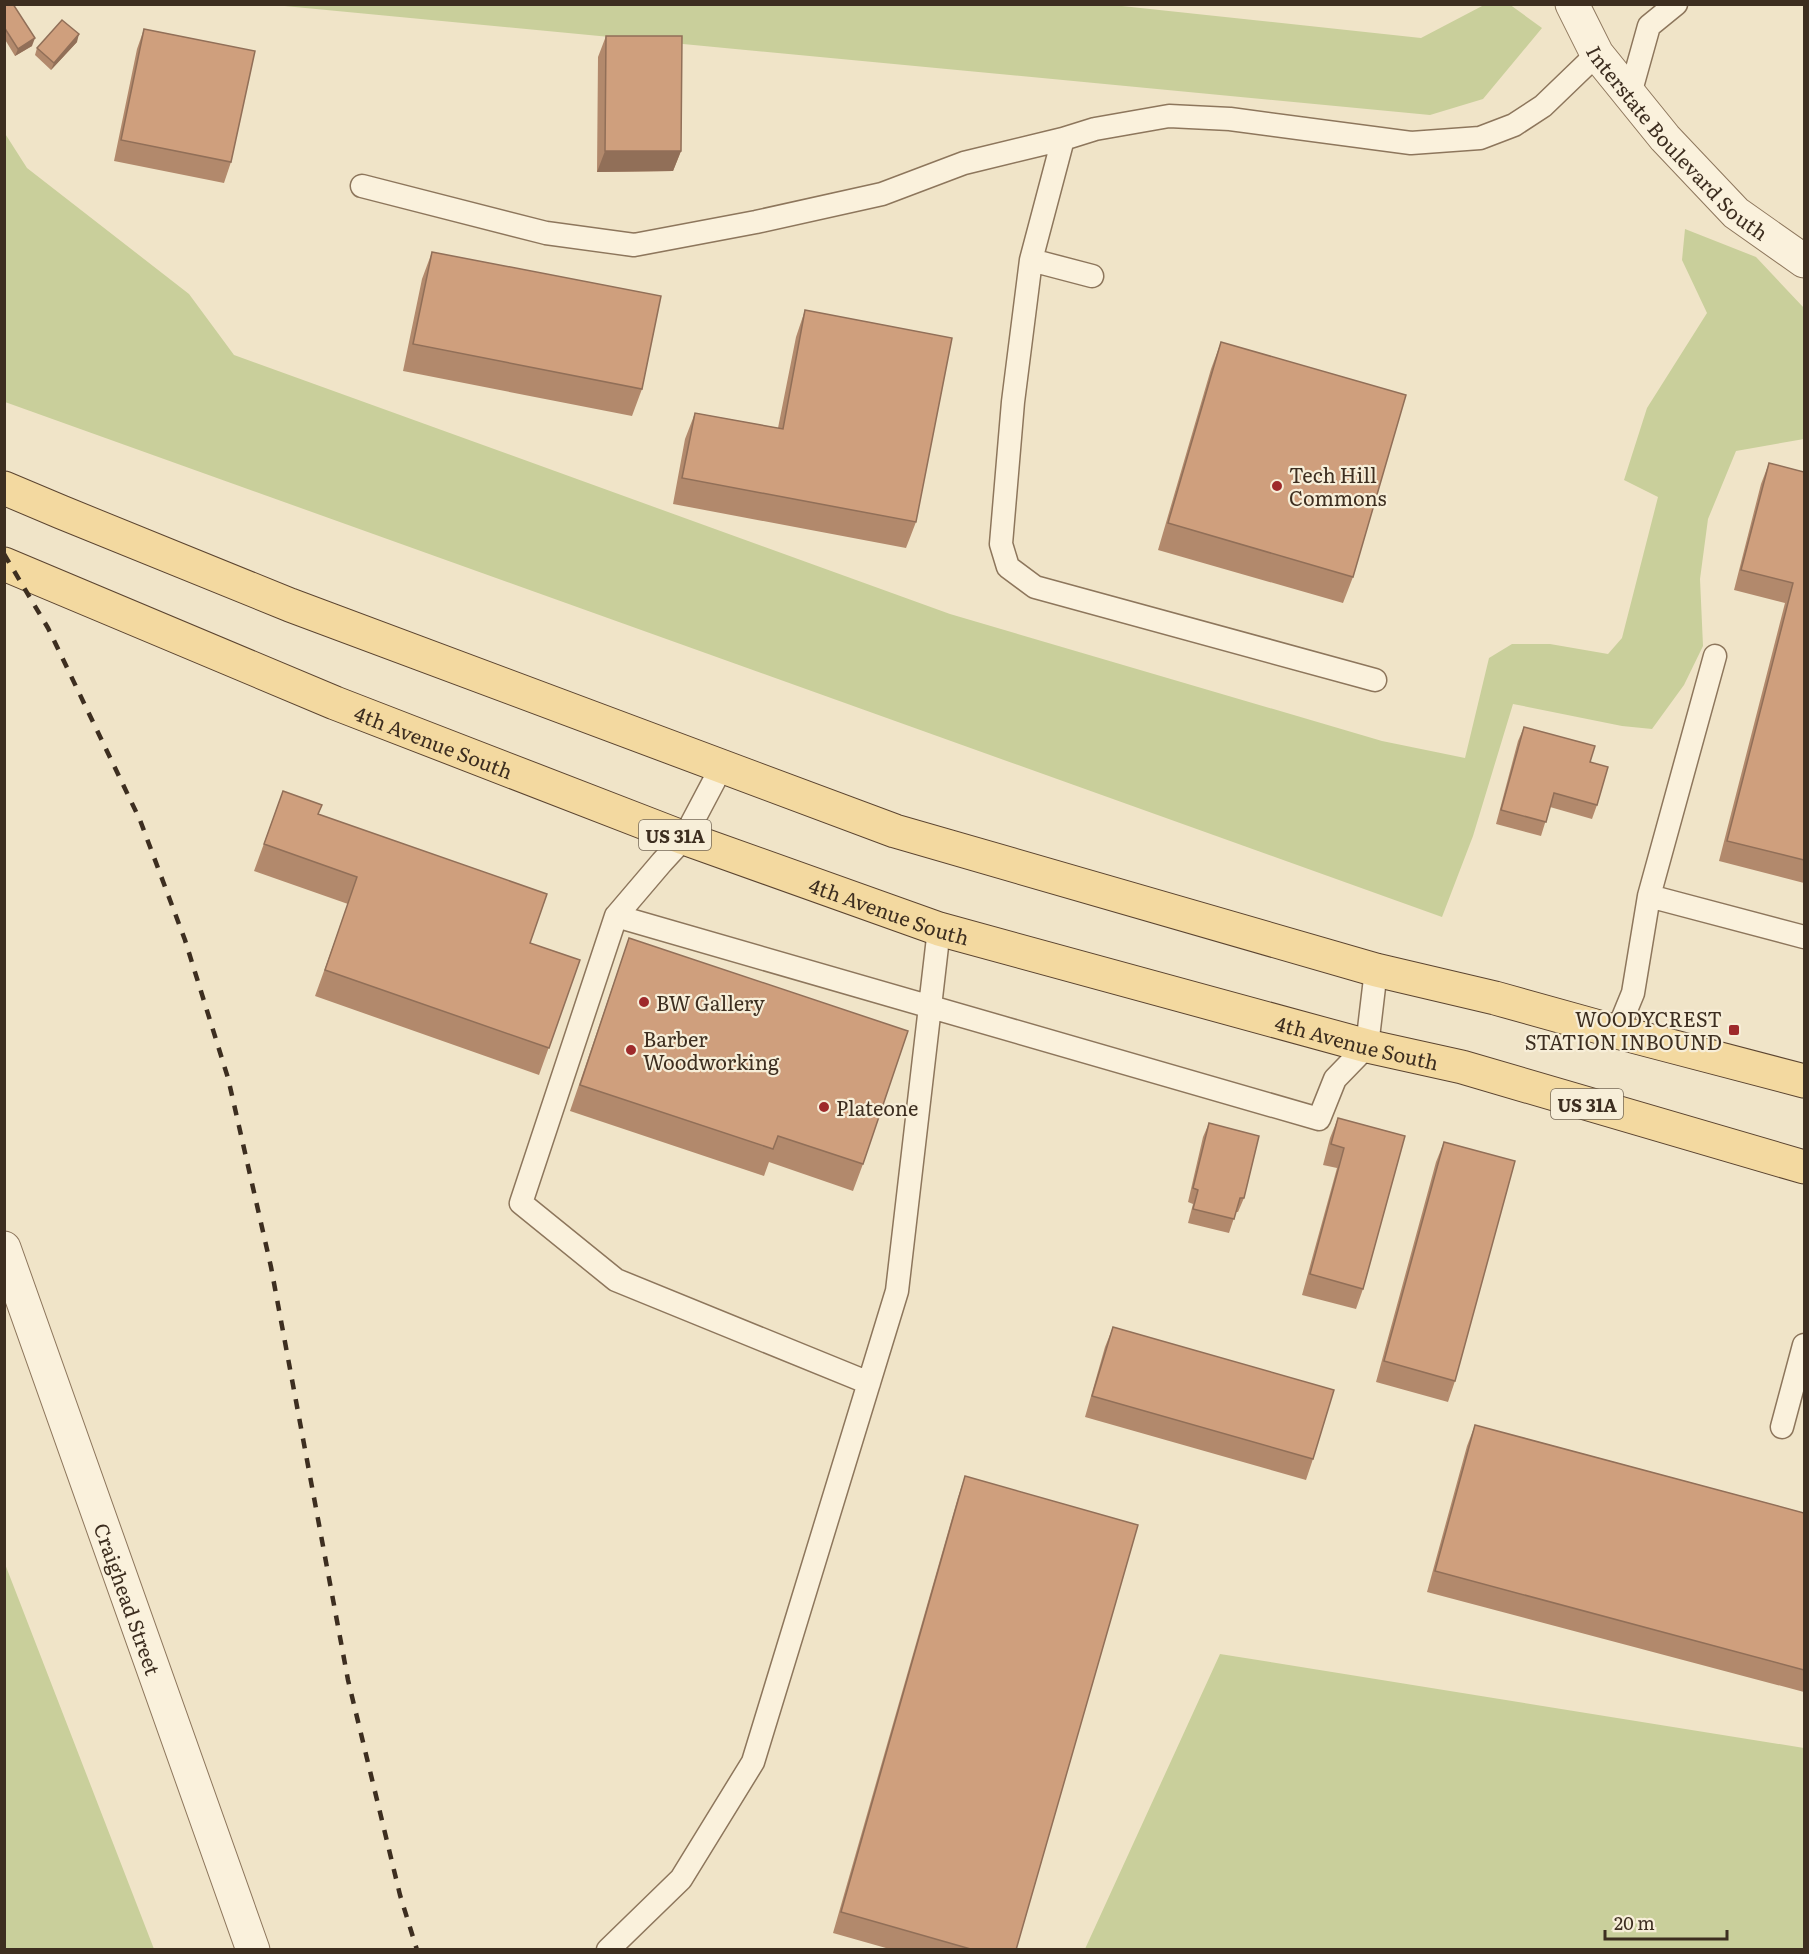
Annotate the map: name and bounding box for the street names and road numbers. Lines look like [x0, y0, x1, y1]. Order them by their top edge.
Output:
street label: Interstate Boulevard South [1580, 40, 1775, 247]
street label: 4th Avenue South [350, 697, 517, 785]
road number: US 31A [639, 820, 711, 850]
street label: 4th Avenue South [805, 869, 973, 952]
street label: 4th Avenue South [1272, 1007, 1442, 1076]
road number: US 31A [1551, 1089, 1623, 1119]
street label: Craighead Street [88, 1518, 169, 1679]

